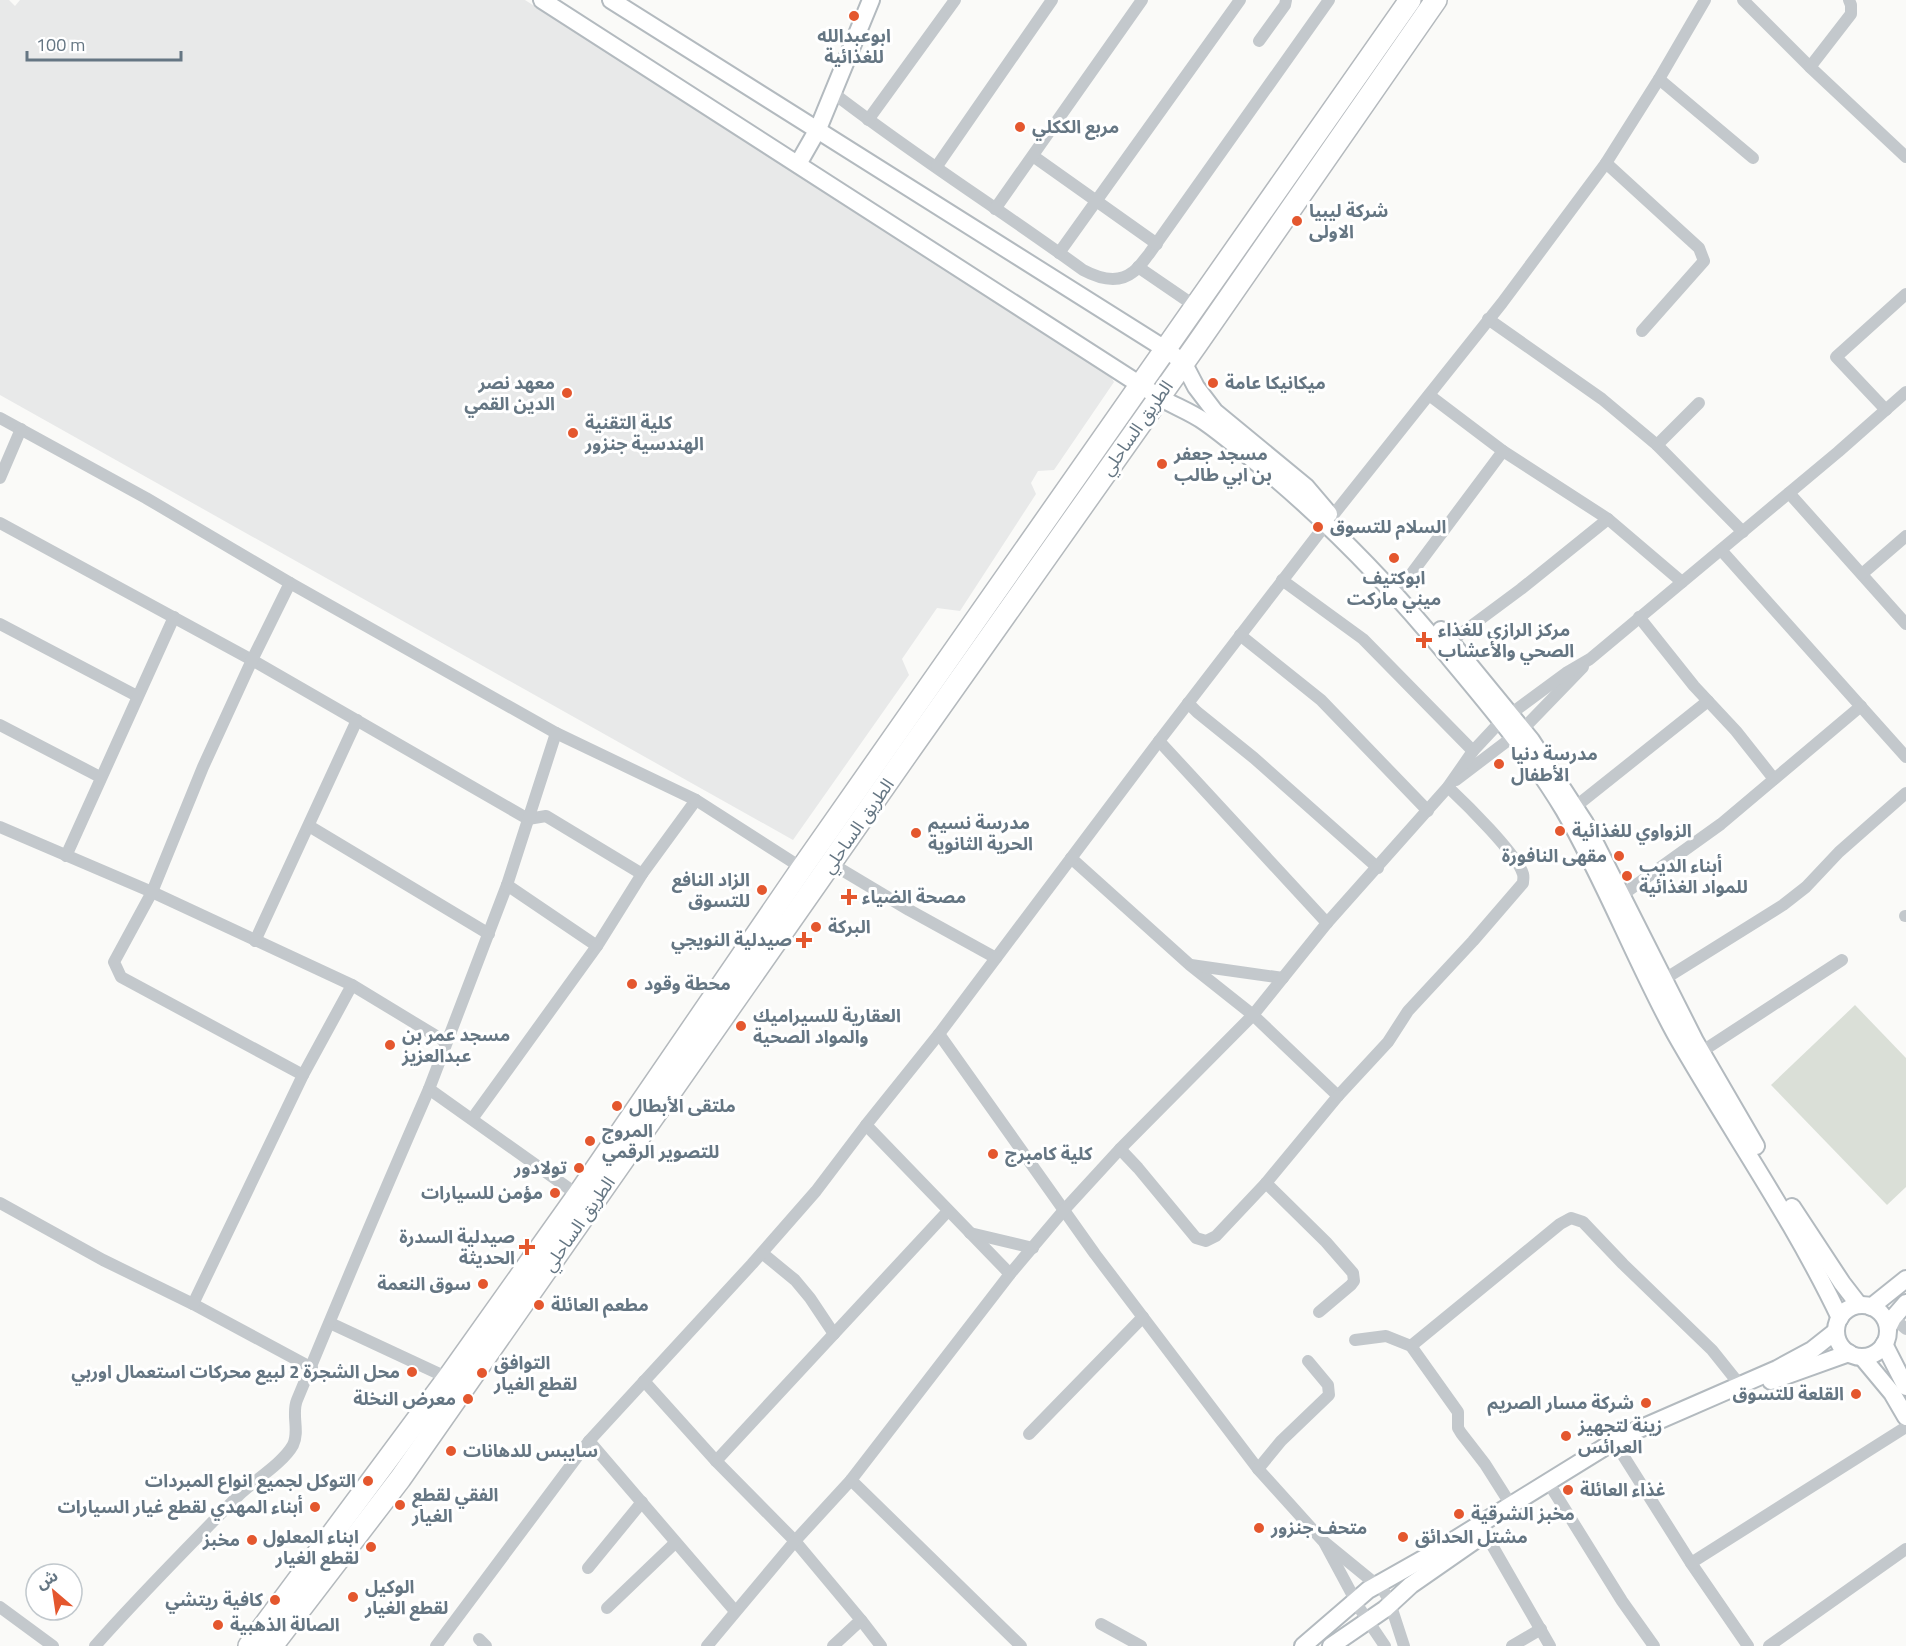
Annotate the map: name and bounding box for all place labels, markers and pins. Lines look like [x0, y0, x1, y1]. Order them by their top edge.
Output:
marker: ابوعبدالله للغذائية [847, 9, 861, 23]
place label: ابوعبدالله للغذائية [817, 22, 891, 70]
place label: مربع الككلي [1032, 113, 1119, 141]
marker: مربع الككلي [1013, 120, 1027, 134]
place label: شركة ليبيا الاولى [1309, 197, 1388, 245]
marker: شركة ليبيا الاولى [1290, 214, 1304, 228]
place label: معهد نصر الدين القمي [464, 369, 555, 418]
place label: ميكانيكا عامة [1225, 369, 1326, 396]
marker: ميكانيكا عامة [1206, 376, 1220, 390]
marker: معهد نصر الدين القمي [560, 386, 574, 400]
place label: كلية التقنية الهندسية جنزور [584, 409, 704, 457]
marker: كلية التقنية الهندسية جنزور [566, 426, 580, 440]
place label: مسجد جعفر بن ابي طالب [1173, 440, 1272, 489]
marker: مسجد جعفر بن ابي طالب [1155, 457, 1169, 471]
place label: السلام للتسوق [1330, 513, 1446, 540]
marker: السلام للتسوق [1311, 520, 1325, 534]
marker: ابوكتيف ميني ماركت [1387, 551, 1401, 565]
place label: ابوكتيف ميني ماركت [1347, 564, 1441, 613]
place label: مركز الرازي للغذاء الصحي والأعشاب [1438, 616, 1574, 665]
marker: مركز الرازي للغذاء الصحي والأعشاب [1415, 631, 1433, 649]
place label: مدرسة دنيا الأطفال [1511, 740, 1598, 788]
marker: مدرسة دنيا الأطفال [1492, 757, 1506, 771]
place label: مدرسة نسيم الحرية الثانوية [928, 809, 1033, 857]
place label: الزواوي للغذائية [1572, 817, 1692, 845]
marker: الزواوي للغذائية [1553, 824, 1567, 838]
marker: مدرسة نسيم الحرية الثانوية [909, 826, 923, 840]
place label: مقهى النافورة [1502, 842, 1607, 869]
marker: مقهى النافورة [1612, 849, 1626, 863]
place label: أبناء الديب للمواد الغذائية [1639, 852, 1748, 900]
place label: الزاد النافع للتسوق [672, 866, 750, 914]
marker: أبناء الديب للمواد الغذائية [1620, 869, 1634, 883]
marker: الزاد النافع للتسوق [755, 883, 769, 897]
place label: مصحة الضياء [862, 883, 966, 910]
marker: مصحة الضياء [840, 888, 858, 906]
place label: البركة [828, 913, 871, 940]
marker: البركة [809, 920, 823, 934]
place label: صيدلية النويجي [671, 926, 792, 954]
marker: صيدلية النويجي [797, 933, 811, 947]
place label: محطة وقود [644, 970, 731, 997]
marker: محطة وقود [625, 977, 639, 991]
place label: العقارية للسيراميك والمواد الصحية [753, 1002, 901, 1050]
marker: العقارية للسيراميك والمواد الصحية [734, 1019, 748, 1033]
place label: مسجد عمر بن عبدالعزيز [401, 1021, 510, 1069]
marker: مسجد عمر بن عبدالعزيز [383, 1038, 397, 1052]
place label: ملتقى الأبطال [629, 1092, 736, 1119]
marker: ملتقى الأبطال [610, 1099, 624, 1113]
place label: المروج للتصوير الرقمي [602, 1117, 719, 1166]
marker: المروج للتصوير الرقمي [583, 1134, 597, 1148]
place label: كلية كامبرج [1005, 1140, 1093, 1167]
marker: كلية كامبرج [986, 1147, 1000, 1161]
place label: تولادور [513, 1154, 568, 1181]
marker: تولادور [572, 1161, 586, 1175]
place label: مؤمن للسيارات [421, 1179, 543, 1206]
marker: مؤمن للسيارات [548, 1186, 562, 1200]
place label: صيدلية السدرة الحديثة [399, 1223, 515, 1271]
marker: صيدلية السدرة الحديثة [520, 1240, 534, 1254]
place label: سوق النعمة [377, 1270, 471, 1297]
marker: سوق النعمة [476, 1277, 490, 1291]
place label: مطعم العائلة [551, 1291, 649, 1318]
marker: مطعم العائلة [532, 1298, 546, 1312]
place label: التوافق لقطع الغيار [493, 1349, 577, 1397]
place label: محل الشجرة 2 لبيع محركات استعمال اوربي [71, 1358, 400, 1386]
marker: محل الشجرة 2 لبيع محركات استعمال اوربي [405, 1365, 419, 1379]
marker: التوافق لقطع الغيار [475, 1366, 489, 1380]
place label: القلعة للتسوق [1732, 1380, 1844, 1407]
place label: معرض النخلة [353, 1385, 456, 1412]
marker: القلعة للتسوق [1849, 1387, 1863, 1401]
place label: شركة مسار الصريم [1487, 1389, 1634, 1416]
marker: معرض النخلة [461, 1392, 475, 1406]
marker: شركة مسار الصريم [1639, 1396, 1653, 1410]
place label: زينة لتجهيز العرائس [1577, 1412, 1662, 1460]
marker: زينة لتجهيز العرائس [1559, 1429, 1573, 1443]
place label: سايبس للدهانات [463, 1437, 598, 1464]
marker: سايبس للدهانات [444, 1444, 458, 1458]
place label: التوكل لجميع انواع المبردات [145, 1467, 356, 1494]
marker: التوكل لجميع انواع المبردات [361, 1474, 375, 1488]
place label: غذاء العائلة [1580, 1476, 1665, 1503]
place label: الفقي لقطع الغيار [411, 1481, 499, 1529]
marker: غذاء العائلة [1561, 1483, 1575, 1497]
place label: أبناء المهدي لقطع غيار السيارات [57, 1493, 303, 1521]
marker: الفقي لقطع الغيار [393, 1498, 407, 1512]
marker: أبناء المهدي لقطع غيار السيارات [308, 1500, 322, 1514]
place label: مخبز الشرقية [1471, 1500, 1575, 1527]
marker: مخبز الشرقية [1452, 1507, 1466, 1521]
place label: متحف جنزور [1270, 1514, 1367, 1541]
marker: متحف جنزور [1252, 1521, 1266, 1535]
place label: ابناء المعلول لقطع الغيار [263, 1523, 359, 1571]
place label: مشتل الحدائق [1415, 1523, 1528, 1550]
place label: مخبز [202, 1526, 240, 1553]
marker: مشتل الحدائق [1396, 1530, 1410, 1544]
marker: مخبز [245, 1533, 259, 1547]
marker: ابناء المعلول لقطع الغيار [364, 1540, 378, 1554]
place label: الوكيل لقطع الغيار [364, 1573, 448, 1621]
place label: كافية ريتشي [165, 1586, 264, 1614]
marker: الوكيل لقطع الغيار [346, 1590, 360, 1604]
marker: كافية ريتشي [268, 1593, 282, 1607]
place label: الصالة الذهبية [230, 1611, 340, 1638]
marker: الصالة الذهبية [211, 1618, 225, 1632]

